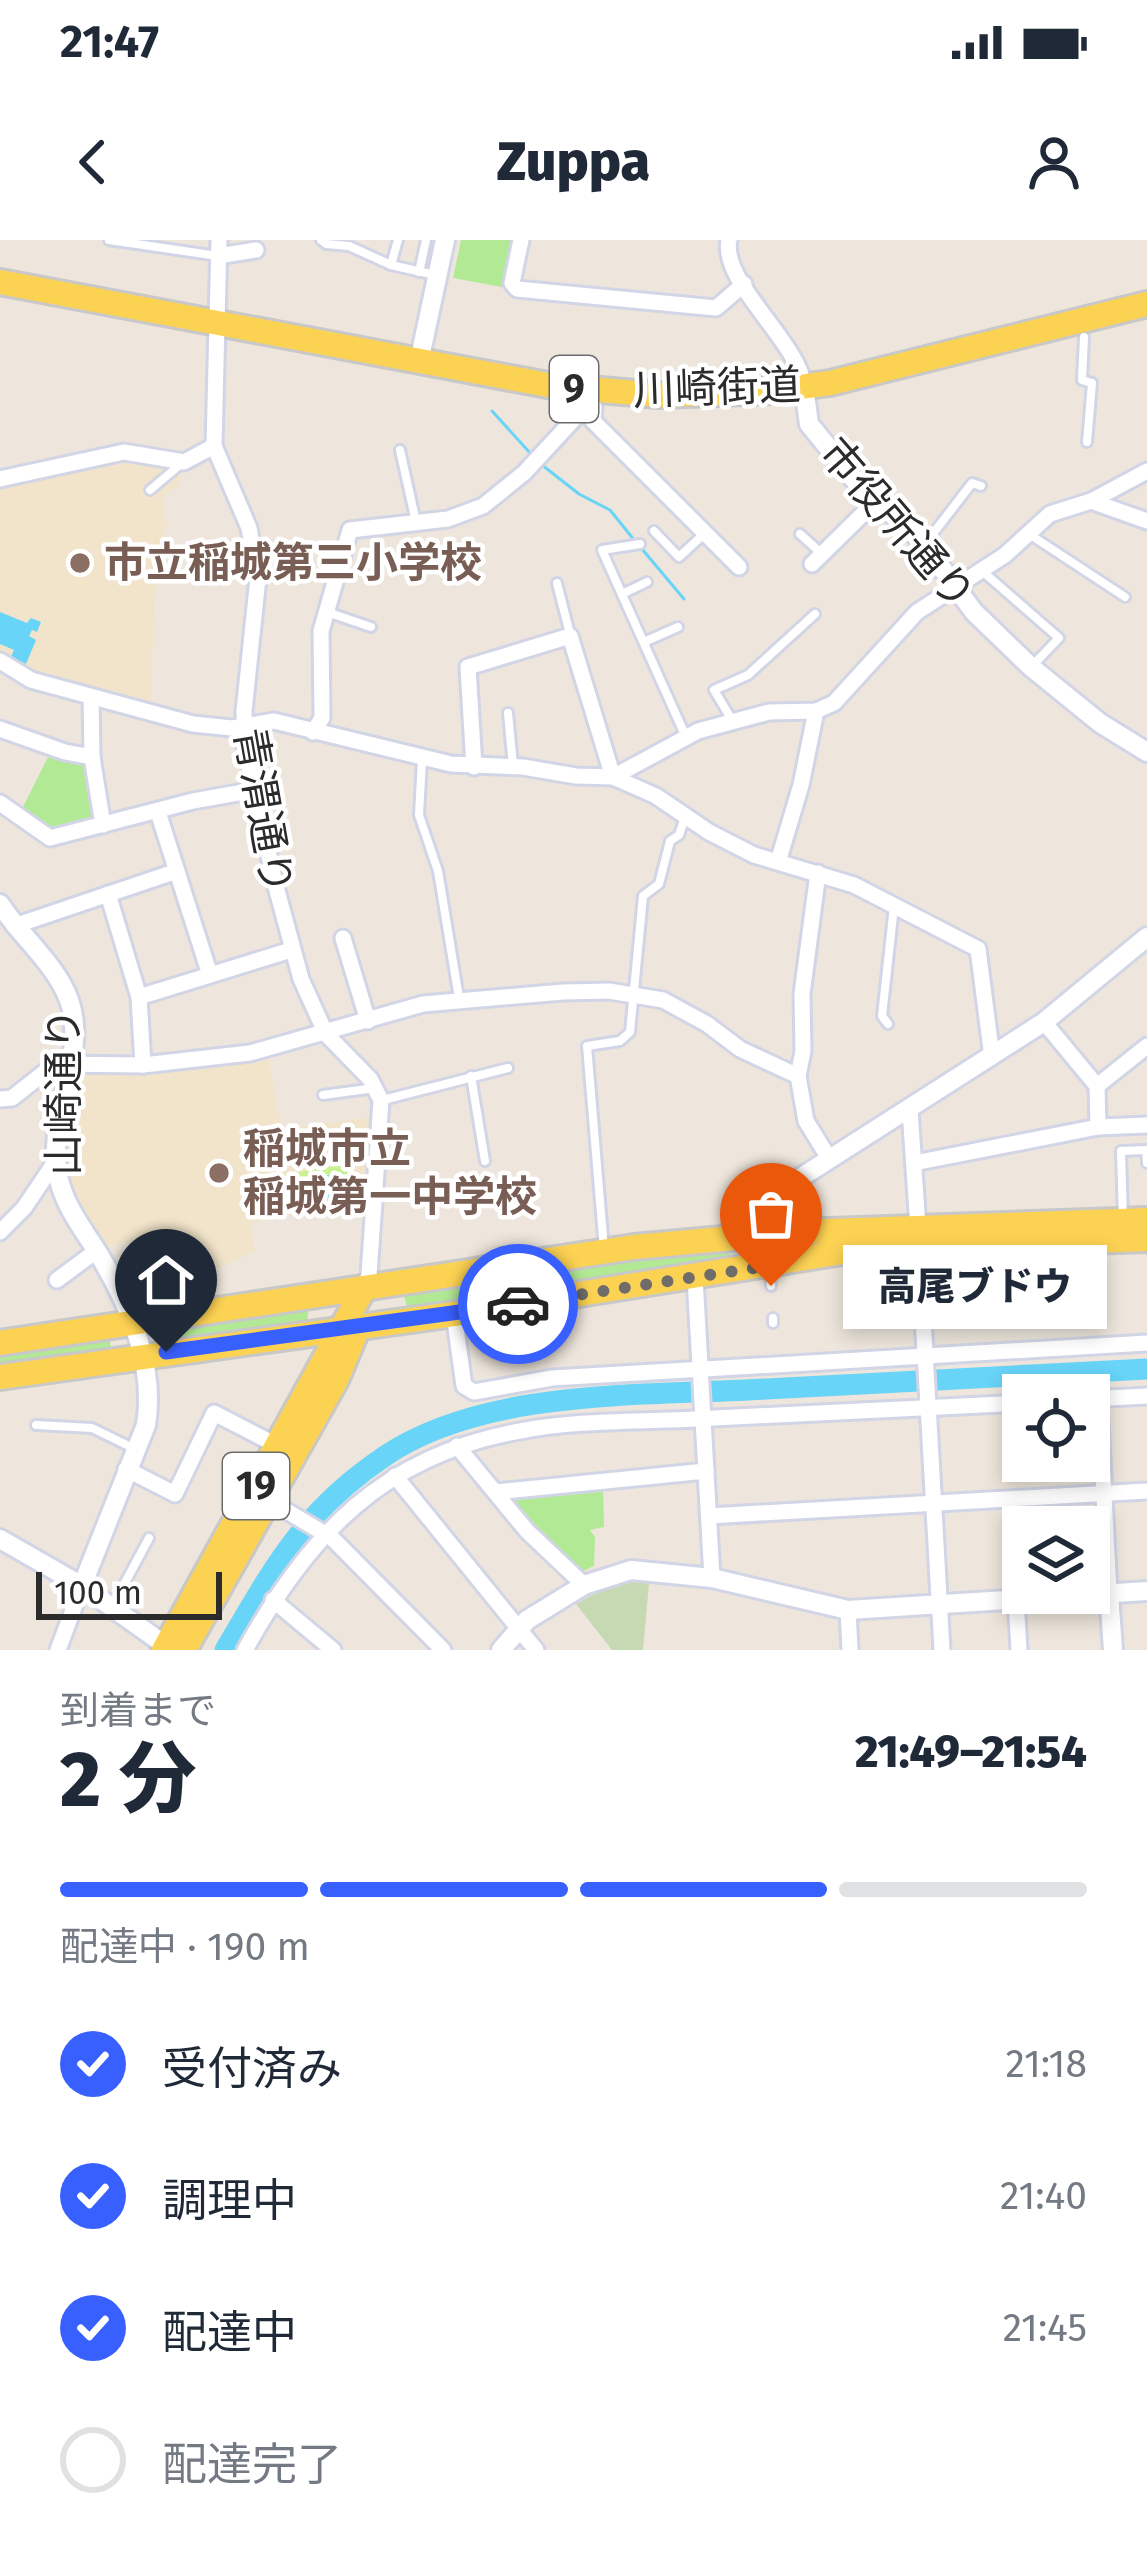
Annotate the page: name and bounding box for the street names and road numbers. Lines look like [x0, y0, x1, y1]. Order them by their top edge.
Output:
road number: 9 [550, 356, 598, 422]
street label: 川崎街道 [632, 360, 802, 416]
street label: 市役所通り [809, 428, 985, 620]
street label: 青渭通り [224, 724, 302, 898]
street label: 山崎通り [39, 1008, 89, 1176]
road number: 19 [223, 1453, 289, 1519]

